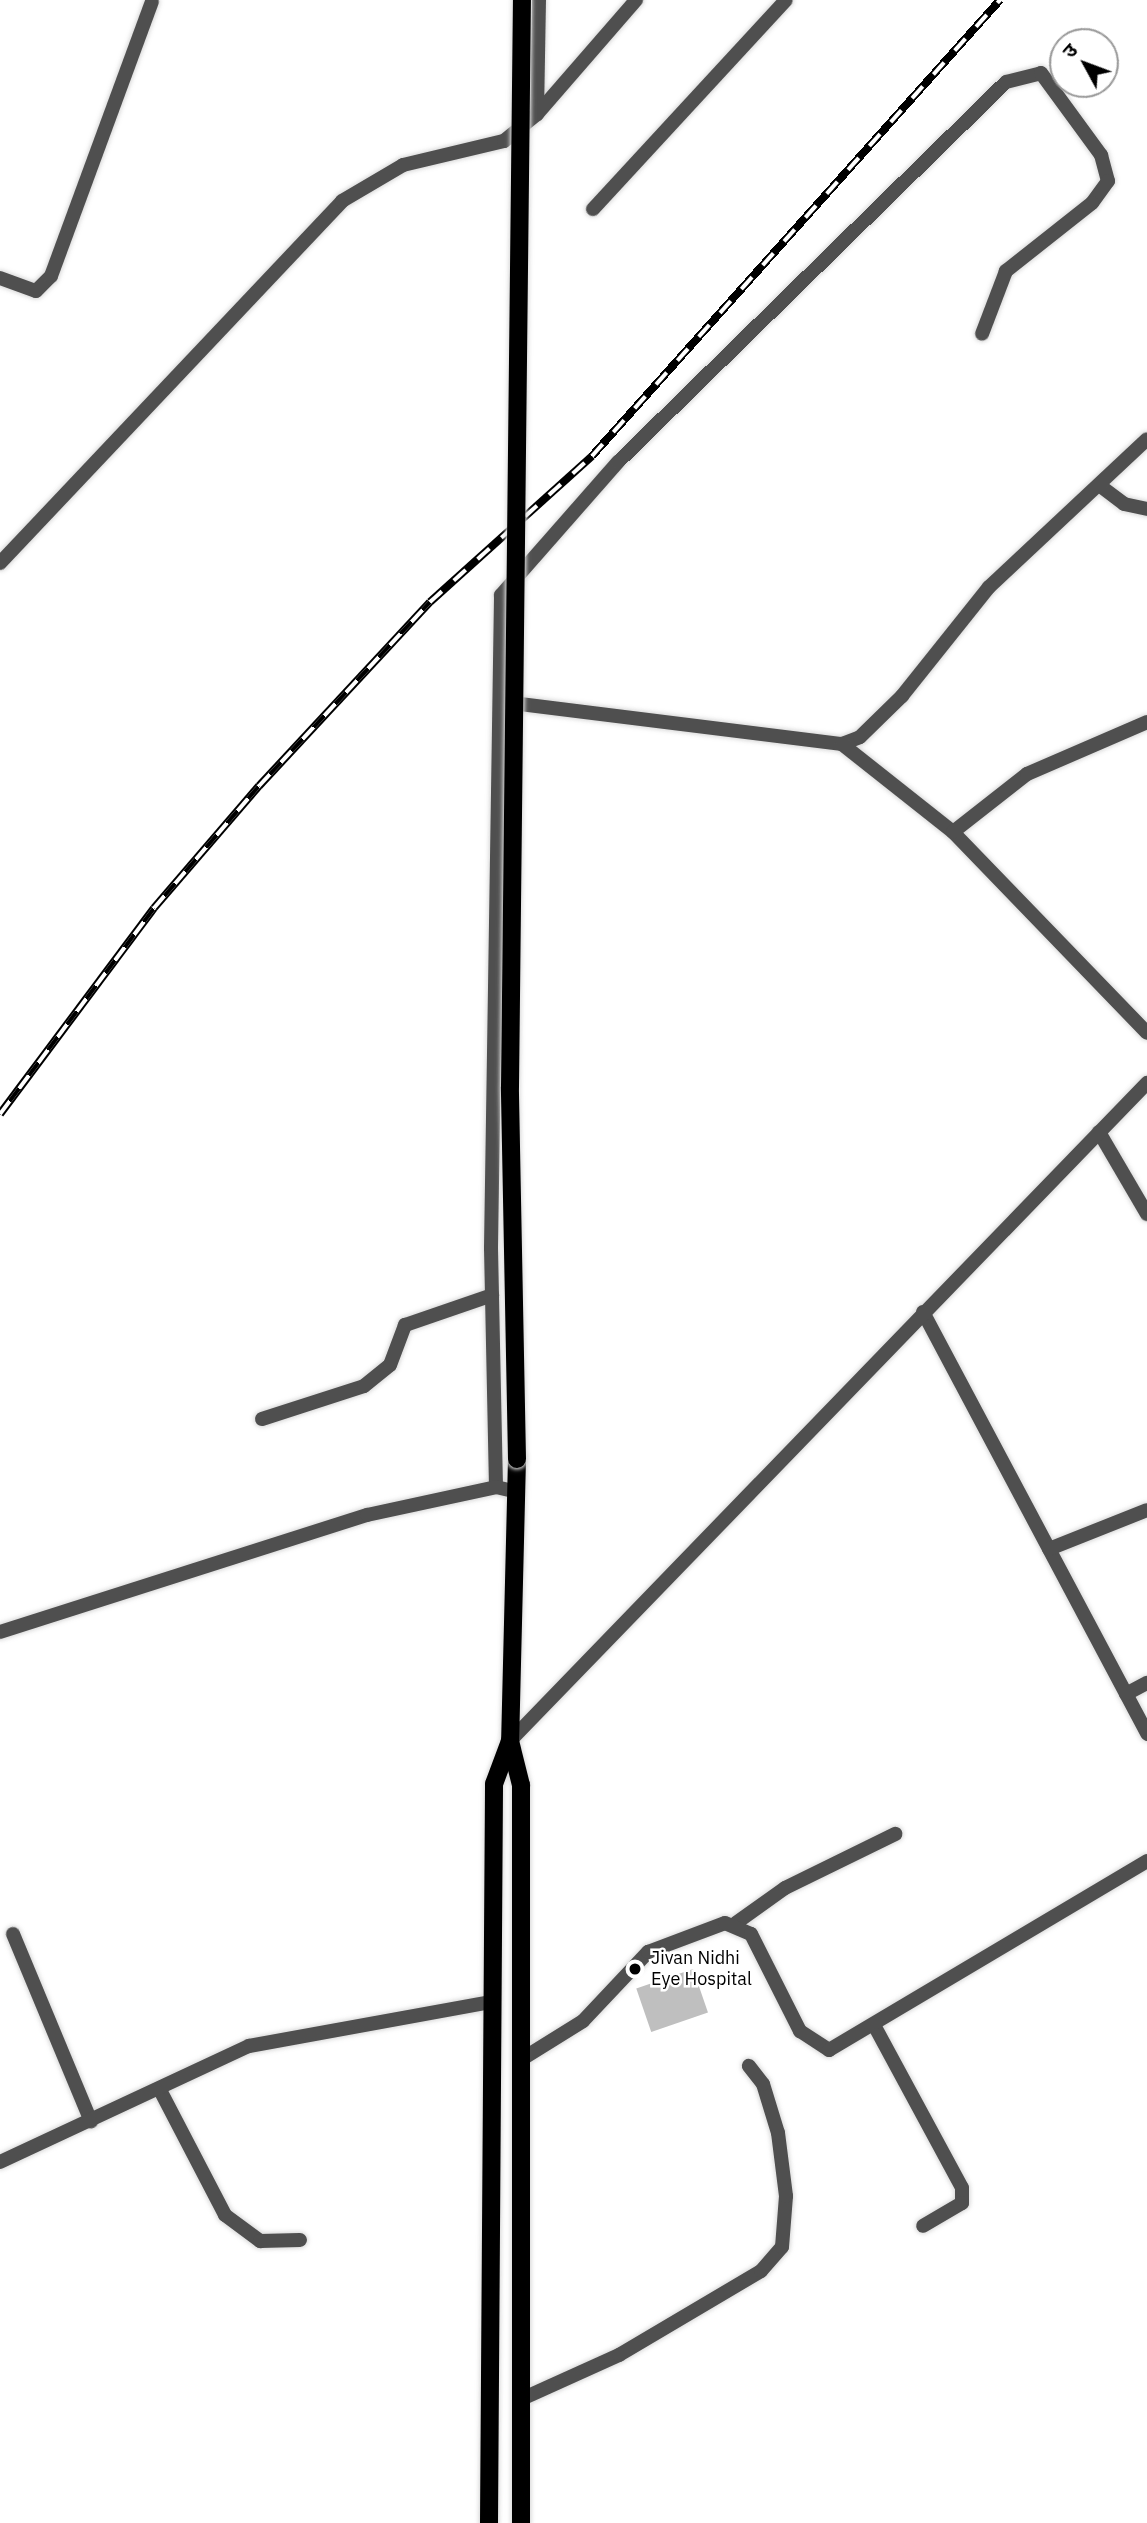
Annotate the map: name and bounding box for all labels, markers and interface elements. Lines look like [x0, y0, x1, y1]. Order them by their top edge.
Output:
north arrow [1049, 28, 1119, 98]
text: उ [1057, 38, 1082, 63]
place label: Jivan Nidhi Eye Hospital [651, 1948, 752, 1990]
marker: Jivan Nidhi Eye Hospital [625, 1959, 645, 1979]

